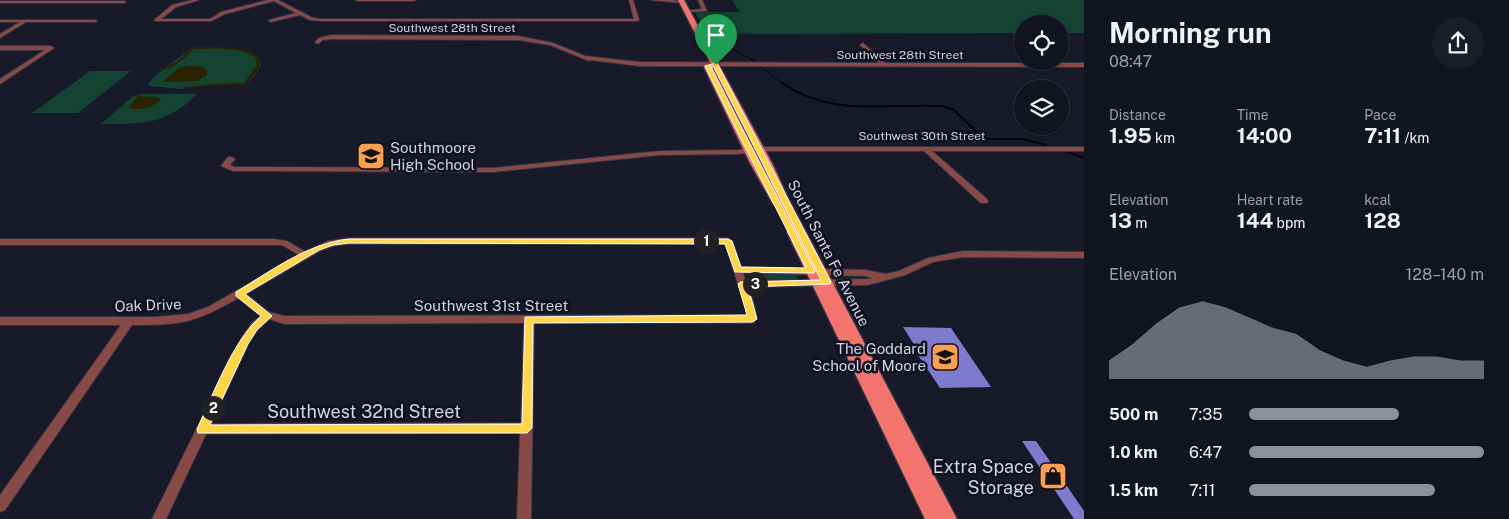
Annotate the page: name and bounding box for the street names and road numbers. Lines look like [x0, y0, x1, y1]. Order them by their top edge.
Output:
street label: Southwest 28th Street [388, 21, 516, 35]
street label: Southwest 28th Street [836, 48, 964, 62]
street label: Southwest 30th Street [858, 129, 986, 143]
street label: South Santa Fe Avenue [785, 177, 873, 329]
street label: Oak Drive [114, 295, 182, 315]
street label: Southwest 31st Street [414, 297, 568, 314]
street label: Southwest 32nd Street [267, 401, 461, 422]

